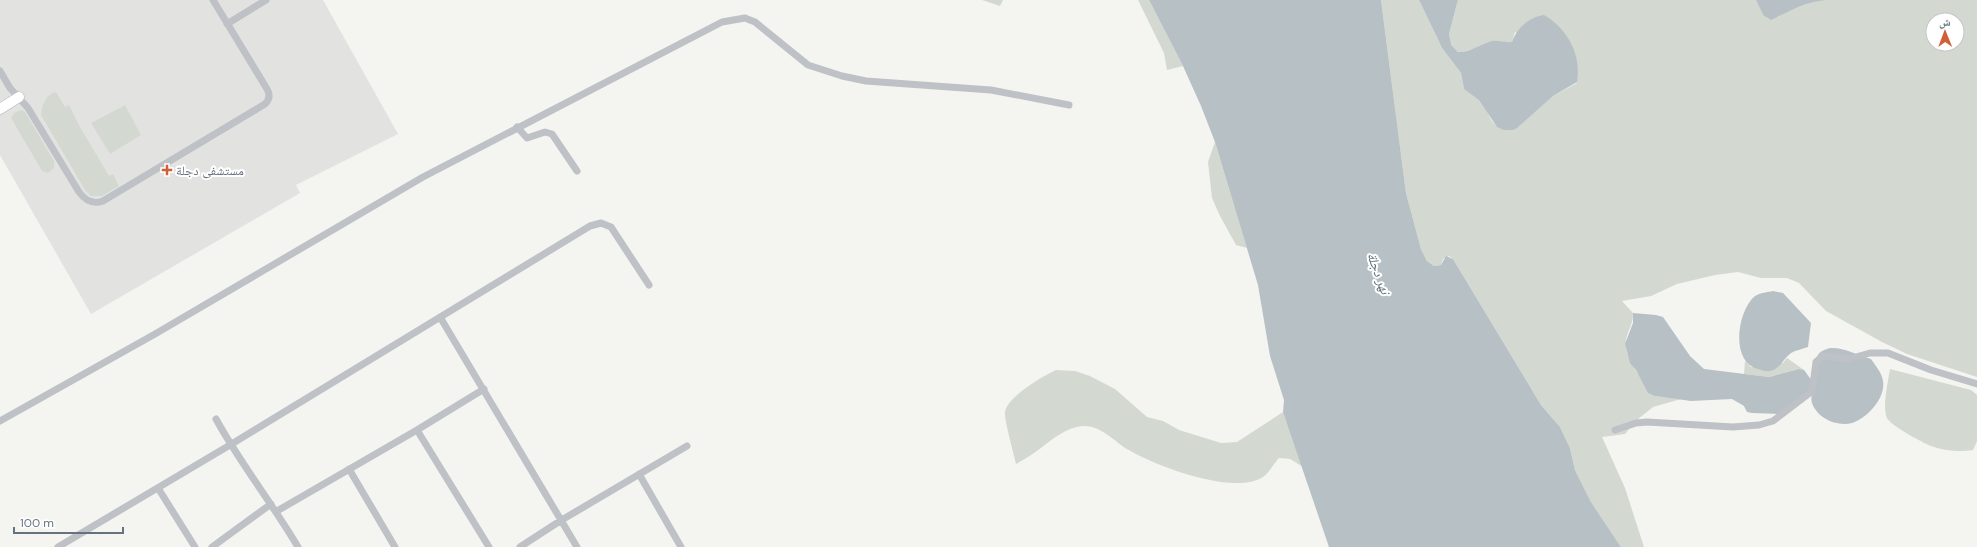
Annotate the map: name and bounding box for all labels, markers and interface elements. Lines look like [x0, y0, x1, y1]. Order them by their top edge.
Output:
north arrow [1925, 12, 1965, 52]
text: ش [1939, 15, 1951, 30]
place label: مستشفى دجلة [176, 162, 244, 179]
marker: مستشفى دجلة [161, 164, 173, 176]
water label: نهر دجلة [1363, 250, 1396, 298]
scale bar [14, 509, 123, 535]
text: 100 m [20, 515, 54, 531]

